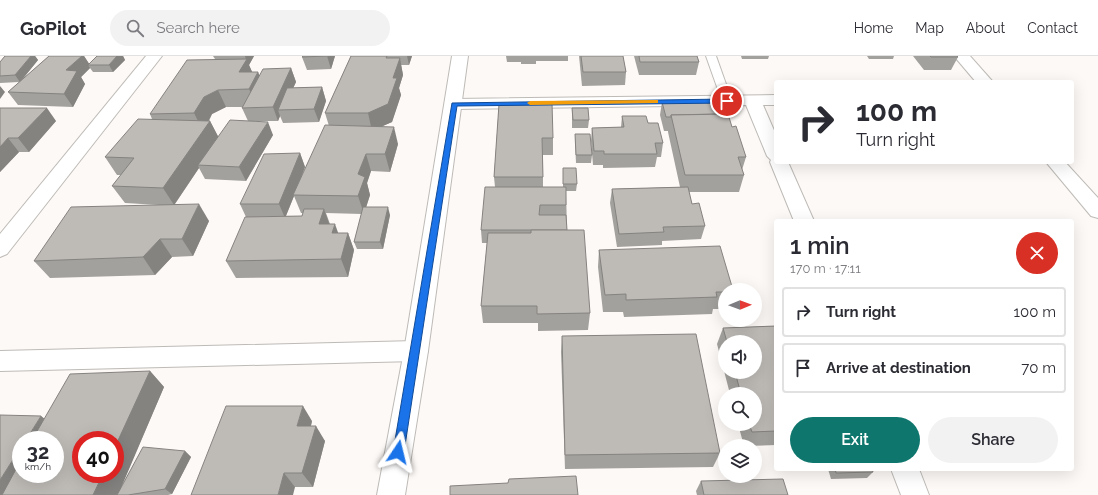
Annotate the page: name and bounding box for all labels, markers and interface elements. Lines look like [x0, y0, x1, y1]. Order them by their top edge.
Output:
search box [110, 10, 390, 46]
text: GoPilot [20, 17, 86, 39]
icon: search [124, 17, 146, 39]
text: Search here [156, 19, 240, 37]
text: Home [854, 20, 893, 36]
text: Map [915, 20, 944, 36]
text: About [966, 20, 1005, 36]
text: Contact [1027, 20, 1078, 36]
pin [710, 84, 744, 118]
icon: arrive [716, 90, 738, 112]
text: 100 m [856, 95, 937, 128]
icon: right [790, 96, 842, 148]
text: Turn right [856, 129, 935, 150]
text: 1 min [790, 231, 850, 260]
button: close [1016, 232, 1058, 274]
text: 170 m · 17:11 [790, 261, 861, 276]
north arrow [718, 283, 762, 327]
map controls [718, 283, 762, 483]
icon: right [792, 301, 814, 323]
text: Turn right [826, 303, 896, 321]
text: 100 m [1014, 303, 1056, 321]
button: sound [718, 335, 762, 379]
icon: arrive [792, 357, 814, 379]
text: Arrive at destination [826, 359, 971, 377]
text: 70 m [1021, 359, 1056, 377]
button: search [718, 387, 762, 431]
button: Exit [790, 417, 920, 463]
button: Share [928, 417, 1058, 463]
speed limit sign: 40 [72, 431, 124, 483]
position arrow [377, 431, 419, 473]
button: layers [718, 439, 762, 483]
text: 32 [27, 440, 49, 464]
text: km/h [25, 461, 51, 472]

